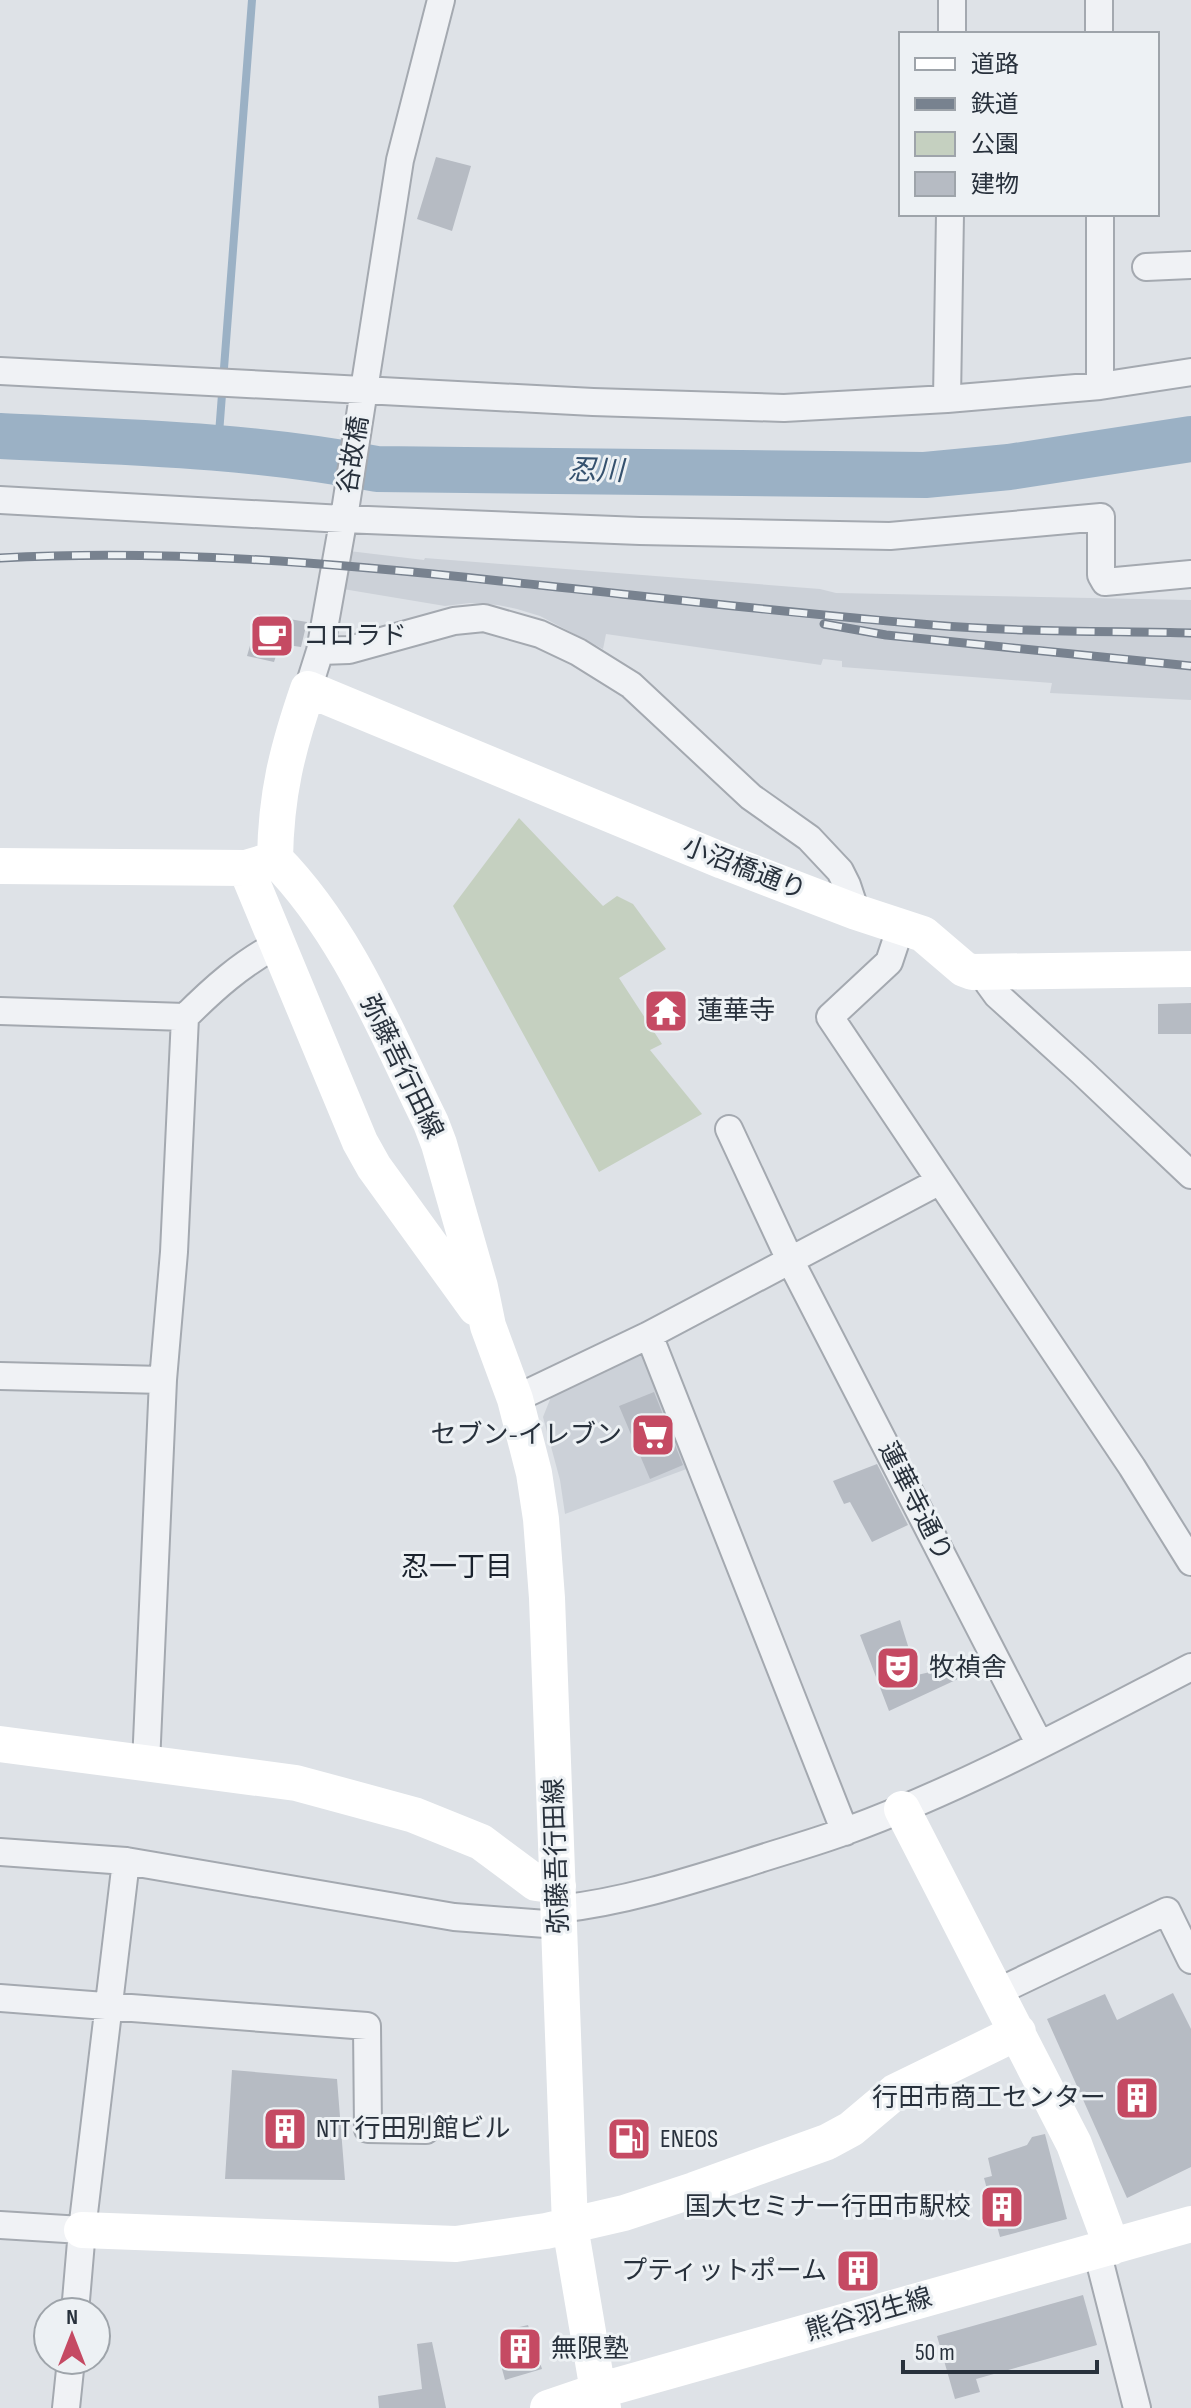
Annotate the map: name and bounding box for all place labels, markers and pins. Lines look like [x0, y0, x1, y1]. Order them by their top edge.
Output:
cafe icon: コロラド [248, 612, 296, 660]
place label: コロラド [303, 621, 407, 652]
temple icon: 蓮華寺 [642, 987, 690, 1035]
place label: 蓮華寺 [697, 996, 775, 1027]
supermarket icon: セブン-イレブン [629, 1411, 677, 1459]
place label: セブン-イレブン [430, 1420, 622, 1451]
theatre icon: 牧禎舎 [874, 1644, 922, 1692]
place label: 牧禎舎 [929, 1653, 1007, 1684]
building icon: 行田市商工センター [1113, 2074, 1161, 2122]
place label: 行田市商工センター [872, 2083, 1106, 2114]
building icon: NTT 行田別館ビル [261, 2105, 309, 2153]
place label: NTT 行田別館ビル [316, 2114, 511, 2145]
fuel station icon: ENEOS [605, 2115, 653, 2163]
place label: ENEOS [660, 2124, 718, 2155]
building icon: 国大セミナー行田市駅校 [978, 2183, 1026, 2231]
place label: 国大セミナー行田市駅校 [685, 2192, 971, 2223]
building icon: プティットポーム [834, 2247, 882, 2295]
place label: プティットポーム [621, 2256, 827, 2287]
building icon: 無限塾 [496, 2325, 544, 2373]
place label: 無限塾 [551, 2334, 629, 2365]

